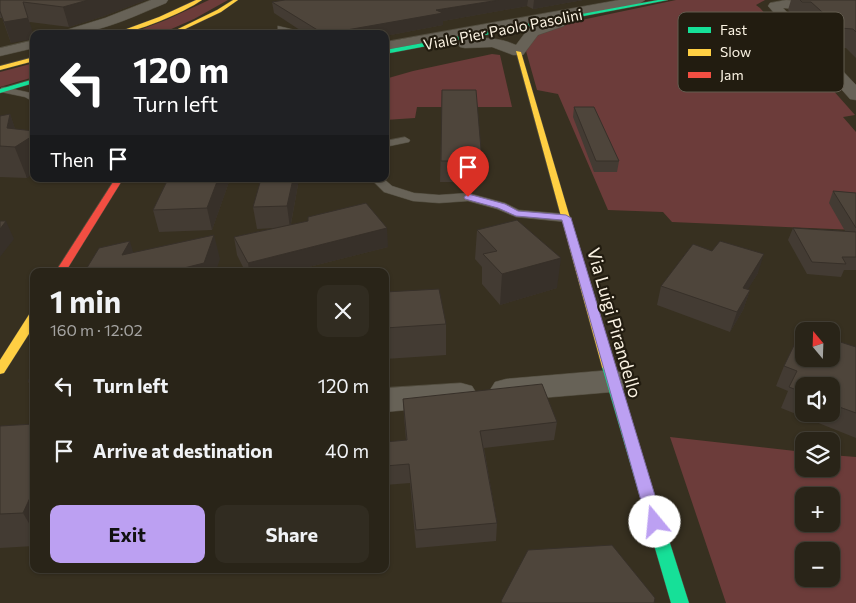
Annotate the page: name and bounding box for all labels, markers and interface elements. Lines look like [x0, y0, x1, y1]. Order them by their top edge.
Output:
street label: Viale Pier Paolo Pasolini [422, 5, 584, 53]
legend [678, 12, 844, 92]
text: Fast [720, 21, 747, 38]
text: Slow [720, 43, 751, 60]
text: 120 m [133, 47, 229, 90]
icon: left [50, 50, 115, 115]
text: Jam [720, 66, 744, 83]
text: Turn left [133, 90, 218, 117]
icon: arrive [104, 145, 132, 173]
pin [447, 146, 489, 197]
text: Then [50, 148, 94, 171]
icon: arrive [454, 153, 482, 181]
street label: Via Luigi Pirandello [583, 245, 647, 400]
text: 1 min [50, 282, 121, 319]
button: close [317, 285, 369, 337]
text: 160 m · 12:02 [50, 320, 143, 339]
north arrow [795, 322, 840, 368]
map controls [795, 322, 840, 587]
icon: left [50, 372, 78, 400]
text: Turn left [93, 374, 168, 397]
text: 120 m [318, 374, 369, 397]
button: sound [795, 377, 840, 422]
button: layers [795, 432, 840, 477]
icon: arrive [50, 437, 78, 465]
text: Arrive at destination [93, 439, 273, 462]
text: 40 m [325, 439, 369, 462]
button: + [795, 487, 840, 532]
position arrow [628, 495, 680, 547]
button: Exit [50, 505, 205, 563]
button: Share [215, 505, 369, 563]
button: − [795, 542, 840, 587]

